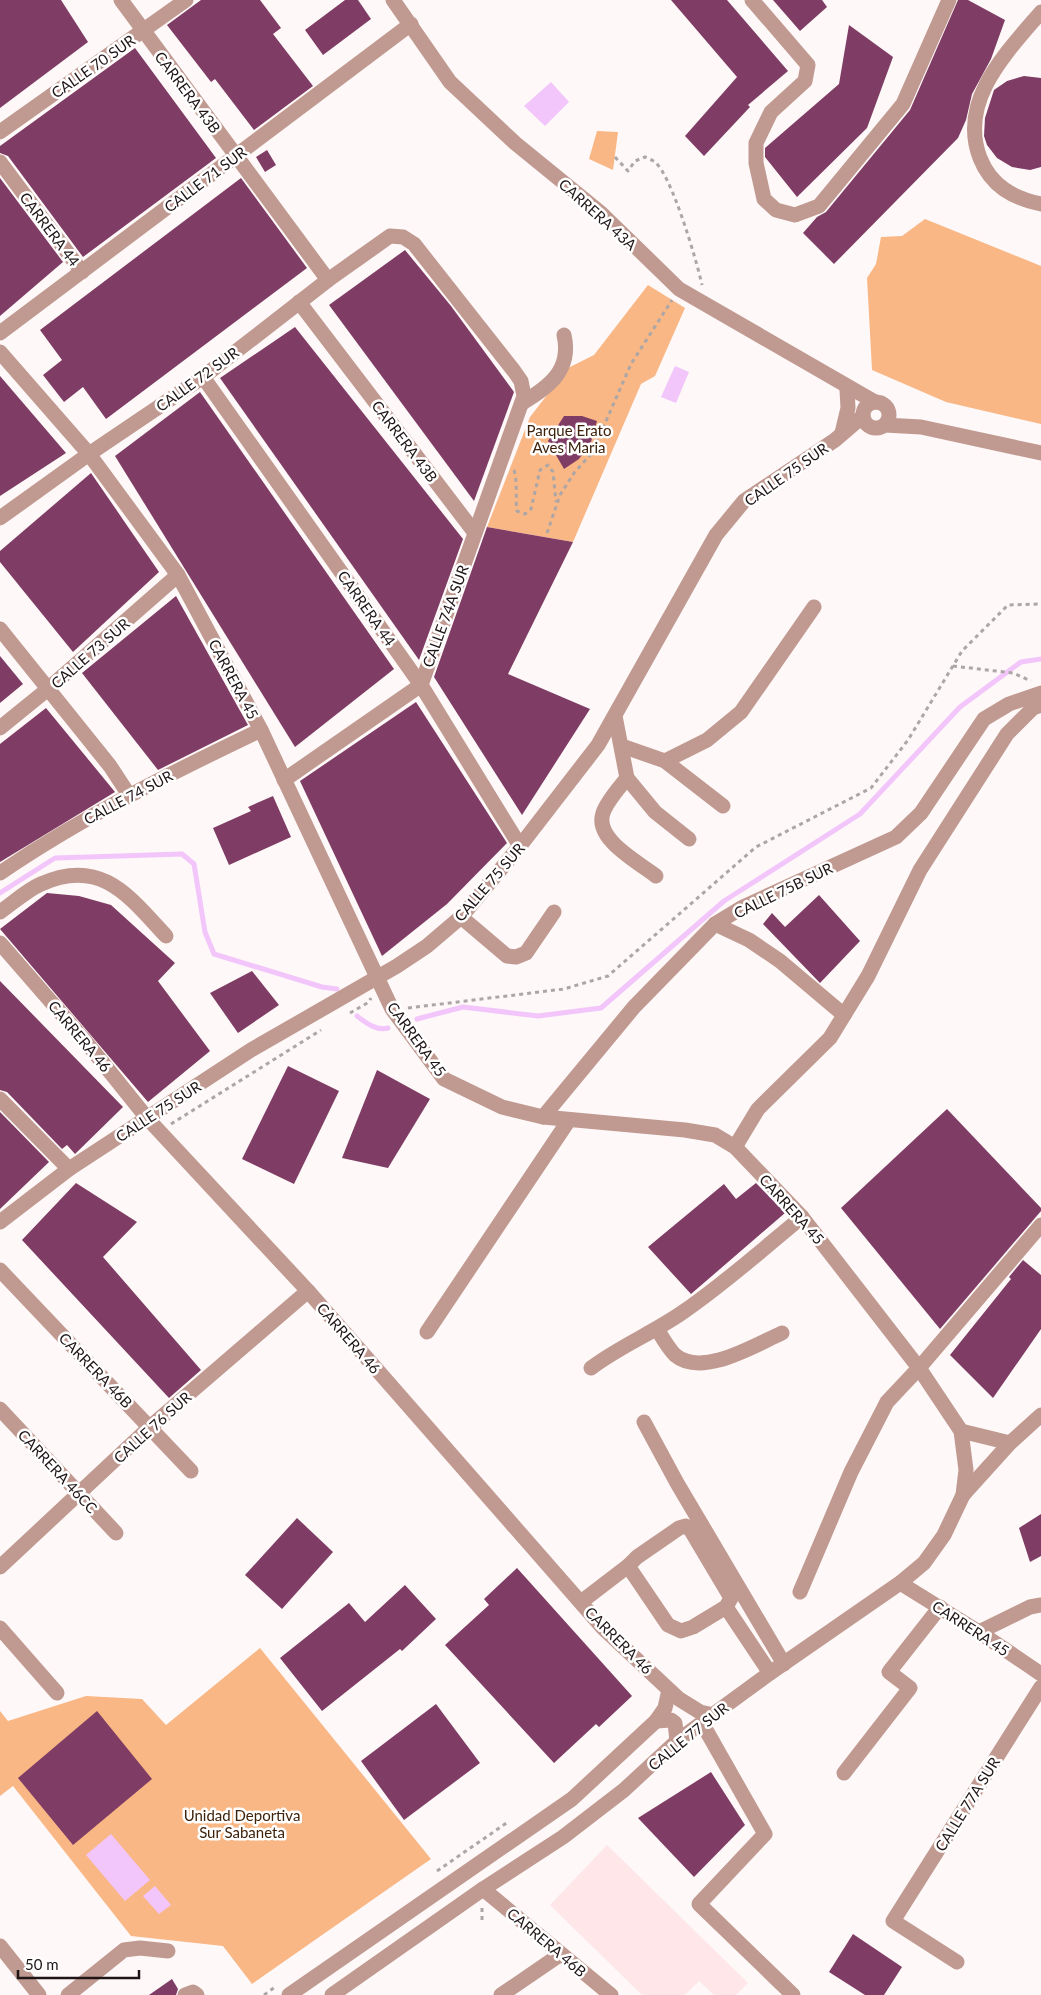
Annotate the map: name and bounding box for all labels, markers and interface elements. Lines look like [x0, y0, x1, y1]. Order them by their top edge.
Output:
street label: CALLE 70 SUR [48, 30, 139, 101]
street label: CARRERA 43B [151, 48, 225, 136]
street label: CALLE 71 SUR [160, 142, 250, 216]
street label: CARRERA 43A [556, 174, 641, 254]
street label: CARRERA 44 [16, 188, 84, 270]
street label: CALLE 72 SUR [152, 343, 242, 415]
street label: CARRERA 43B [368, 397, 442, 485]
park label: Parque Erato Aves Maria [527, 421, 611, 456]
street label: CALLE 75 SUR [741, 438, 832, 509]
street label: CALLE 74A SUR [418, 562, 472, 670]
street label: CARRERA 44 [334, 567, 400, 649]
street label: CALLE 73 SUR [47, 614, 133, 692]
street label: CARRERA 45 [205, 636, 263, 722]
street label: CALLE 74 SUR [81, 766, 176, 828]
street label: CALLE 75 SUR [450, 839, 528, 925]
street label: CALLE 75B SUR [731, 858, 836, 922]
street label: CARRERA 46 [45, 997, 115, 1076]
street label: CARRERA 45 [384, 998, 450, 1080]
street label: CALLE 75 SUR [112, 1076, 204, 1145]
street label: CARRERA 45 [756, 1170, 828, 1248]
street label: CARRERA 46 [313, 1299, 385, 1377]
street label: CARRERA 46B [56, 1329, 136, 1411]
street label: CALLE 76 SUR [110, 1387, 195, 1466]
street label: CARRERA 46CC [15, 1425, 101, 1517]
street label: CARRERA 45 [929, 1597, 1013, 1659]
street label: CARRERA 46 [582, 1603, 657, 1678]
street label: CALLE 77 SUR [644, 1698, 732, 1774]
street label: CALLE 77A SUR [931, 1753, 1003, 1854]
park label: Unidad Deportiva Sur Sabaneta [184, 1806, 300, 1841]
street label: CARRERA 46B [504, 1904, 590, 1980]
scale bar [18, 1948, 139, 1980]
text: 50 m [25, 1955, 59, 1973]

